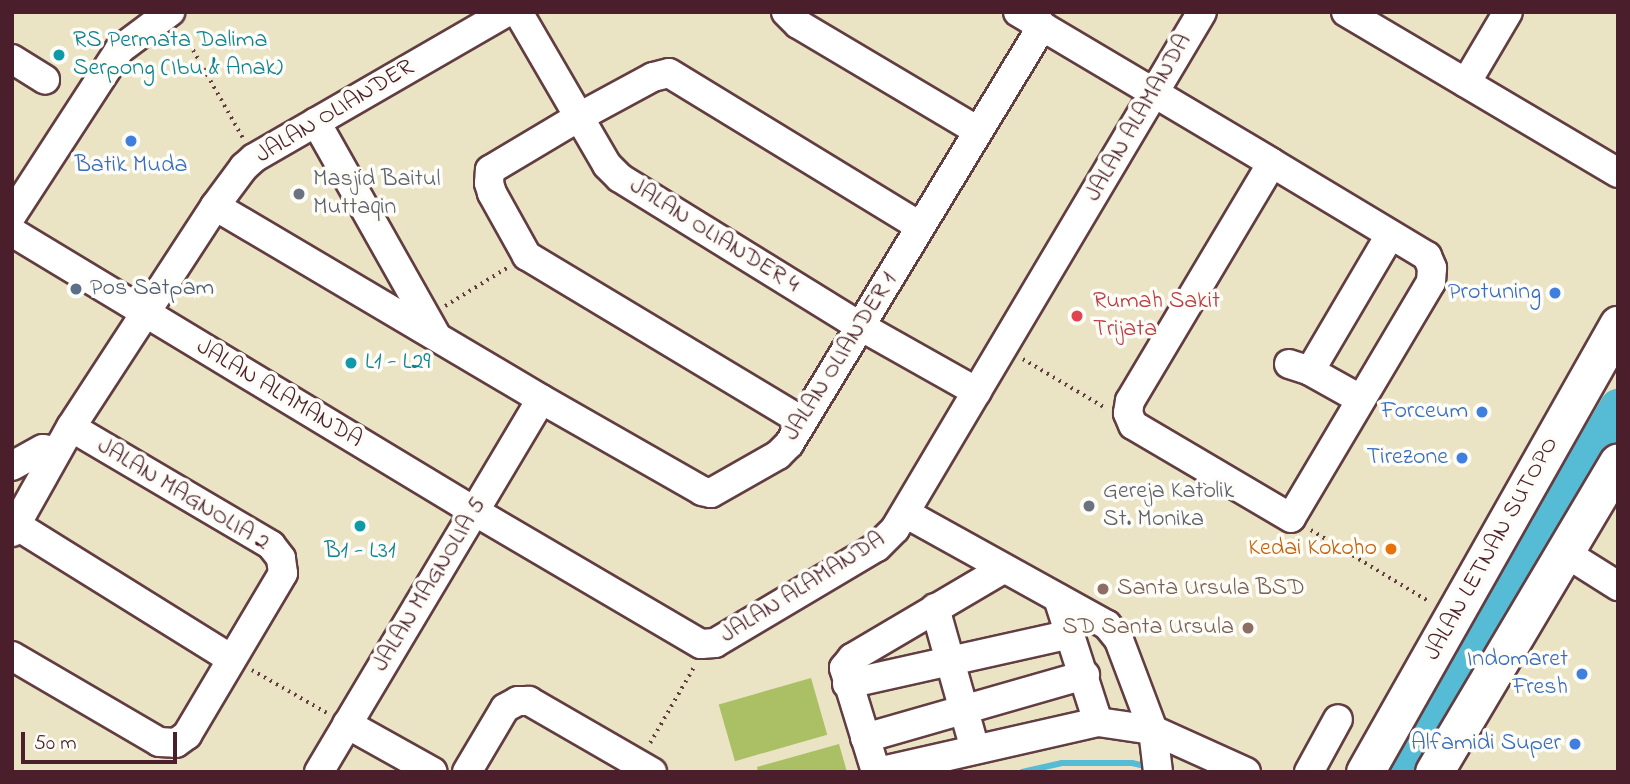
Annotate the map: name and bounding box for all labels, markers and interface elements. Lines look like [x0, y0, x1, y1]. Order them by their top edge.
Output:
place label: RS Permata Dalima Serpong (Ibu & Anak) [73, 27, 283, 83]
street label: JALAN ALAMANDA [1079, 29, 1199, 207]
marker: RS Permata Dalima Serpong (Ibu & Anak) [51, 47, 67, 63]
street label: JALAN OLIANDER [251, 54, 419, 170]
marker: Batik Muda [123, 133, 139, 149]
place label: Batik Muda [75, 152, 187, 180]
place label: Masjid Baitul Muttaqin [313, 166, 441, 222]
street label: JALAN OLIANDER 4 [624, 172, 804, 300]
marker: Masjid Baitul Muttaqin [291, 186, 307, 202]
street label: JALAN OLIANDER 1 [778, 268, 904, 446]
place label: Pos Satpam [90, 275, 214, 303]
place label: Protuning [1448, 279, 1541, 307]
marker: Pos Satpam [68, 281, 84, 297]
marker: Protuning [1547, 285, 1563, 301]
place label: Rumah Sakit Trijata [1093, 288, 1220, 344]
marker: Rumah Sakit Trijata [1067, 306, 1087, 326]
street label: JALAN ALAMANDA [191, 333, 367, 455]
place label: L1 - L29 [365, 349, 431, 377]
marker: L1 - L29 [343, 355, 359, 371]
place label: Forceum [1381, 398, 1468, 426]
marker: Forceum [1474, 404, 1490, 420]
street label: JALAN MAGNOLIA 2 [92, 432, 274, 558]
street label: JALAN LETNAN SUTOPO [1419, 432, 1565, 666]
place label: Tirezone [1367, 444, 1448, 472]
marker: Tirezone [1454, 450, 1470, 466]
place label: Gereja Katolik St. Monika [1103, 478, 1234, 534]
street label: JALAN MAGNOLIA 5 [367, 493, 493, 677]
marker: Gereja Katolik St. Monika [1081, 498, 1097, 514]
marker: B1 - L31 [352, 518, 368, 534]
street label: JALAN ALAMANDA [715, 526, 891, 650]
place label: Kedai Kokoho [1248, 535, 1377, 563]
place label: B1 - L31 [324, 538, 396, 566]
marker: Kedai Kokoho [1383, 541, 1399, 557]
place label: Santa Ursula BSD [1117, 575, 1305, 603]
marker: Santa Ursula BSD [1095, 581, 1111, 597]
place label: SD Santa Ursula [1062, 614, 1234, 642]
marker: SD Santa Ursula [1240, 620, 1256, 636]
place label: Indomaret Fresh [1467, 646, 1568, 702]
marker: Indomaret Fresh [1574, 666, 1590, 682]
scale bar [24, 718, 180, 762]
text: 50 m [34, 729, 77, 759]
place label: Alfamidi Super [1411, 730, 1561, 758]
marker: Alfamidi Super [1567, 736, 1583, 752]

